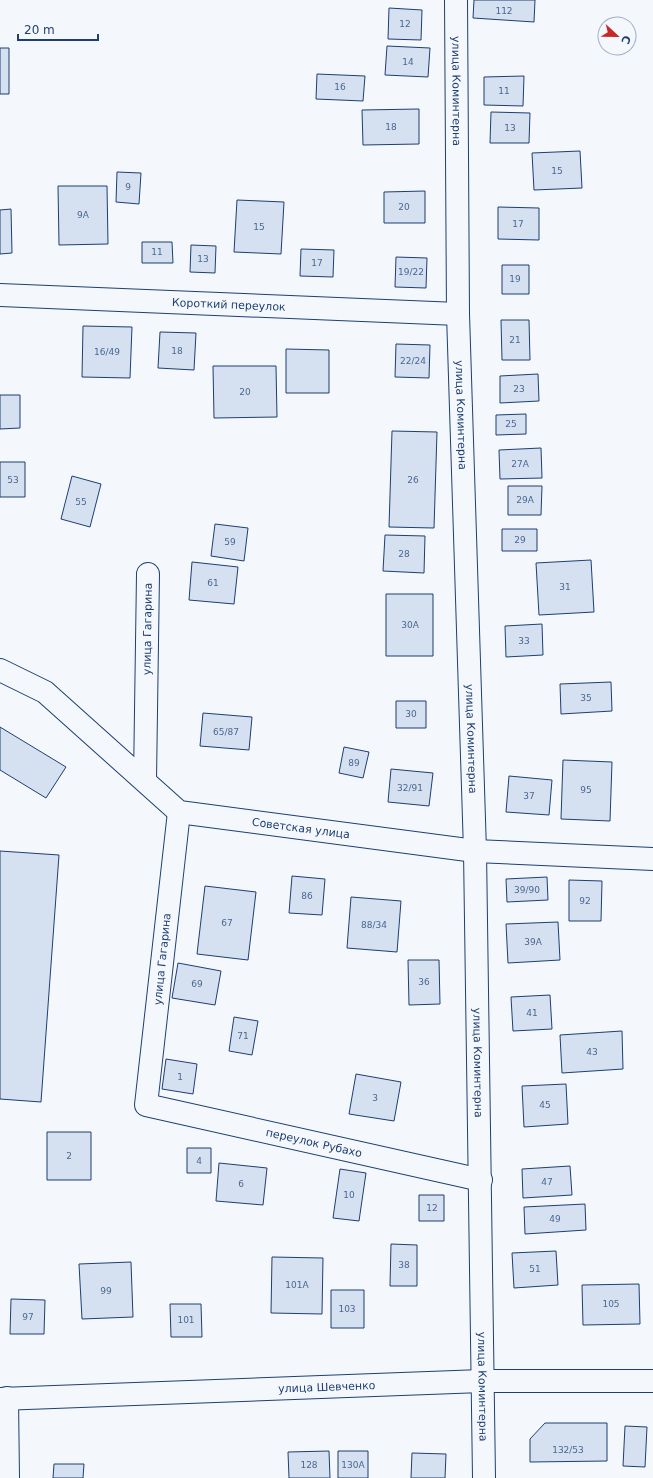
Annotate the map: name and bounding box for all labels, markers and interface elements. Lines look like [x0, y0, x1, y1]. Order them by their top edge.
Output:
house number: 112 [495, 6, 513, 16]
scale bar [18, 16, 98, 42]
north arrow [597, 16, 637, 56]
house number: 12 [399, 19, 411, 29]
text: 20 m [24, 23, 55, 37]
text: С [618, 33, 633, 46]
street label: улица Коминтерна [449, 36, 463, 146]
house number: 14 [402, 57, 414, 67]
house number: 16 [334, 82, 346, 92]
house number: 11 [498, 86, 510, 96]
house number: 18 [385, 122, 397, 132]
house number: 13 [504, 123, 516, 133]
house number: 15 [551, 166, 563, 176]
house number: 9 [125, 182, 131, 192]
house number: 20 [398, 202, 410, 212]
house number: 9А [77, 210, 90, 220]
house number: 17 [512, 219, 524, 229]
house number: 15 [253, 222, 265, 232]
house number: 11 [151, 247, 163, 257]
house number: 13 [197, 254, 209, 264]
house number: 17 [311, 258, 323, 268]
house number: 19/22 [398, 267, 424, 277]
house number: 19 [509, 274, 521, 284]
street label: Короткий переулок [172, 296, 286, 314]
house number: 21 [509, 335, 521, 345]
house number: 18 [171, 346, 183, 356]
house number: 16/49 [94, 347, 120, 357]
house number: 22/24 [400, 356, 426, 366]
street label: улица Коминтерна [452, 360, 469, 470]
house number: 23 [513, 384, 525, 394]
house number: 20 [239, 387, 251, 397]
house number: 25 [505, 419, 517, 429]
house number: 27А [511, 459, 530, 469]
house number: 53 [7, 475, 19, 485]
house number: 26 [407, 475, 419, 485]
house number: 29А [516, 495, 535, 505]
house number: 55 [75, 497, 87, 507]
house number: 29 [514, 535, 526, 545]
house number: 59 [224, 537, 236, 547]
house number: 28 [398, 549, 410, 559]
house number: 61 [207, 578, 219, 588]
house number: 31 [559, 582, 571, 592]
street label: улица Гагарина [141, 583, 155, 675]
house number: 30А [401, 620, 420, 630]
house number: 33 [518, 636, 530, 646]
street label: улица Коминтерна [463, 684, 479, 794]
house number: 35 [580, 693, 592, 703]
house number: 30 [405, 709, 417, 719]
house number: 65/87 [213, 727, 239, 737]
house number: 89 [348, 758, 360, 768]
house number: 32/91 [397, 783, 423, 793]
house number: 95 [580, 785, 592, 795]
house number: 37 [523, 791, 535, 801]
street label: Советская улица [251, 816, 351, 841]
house number: 39/90 [514, 885, 540, 895]
house number: 86 [301, 891, 313, 901]
house number: 92 [579, 896, 591, 906]
street label: улица Гагарина [151, 912, 174, 1006]
house number: 67 [221, 918, 233, 928]
house number: 88/34 [361, 920, 387, 930]
house number: 39А [524, 937, 543, 947]
house number: 36 [418, 977, 430, 987]
house number: 69 [191, 979, 203, 989]
street label: улица Коминтерна [470, 1008, 485, 1118]
house number: 41 [526, 1008, 538, 1018]
house number: 71 [237, 1031, 249, 1041]
house number: 43 [586, 1047, 598, 1057]
house number: 1 [177, 1072, 183, 1082]
house number: 3 [372, 1093, 378, 1103]
house number: 45 [539, 1100, 551, 1110]
street label: переулок Рубахо [265, 1126, 363, 1160]
house number: 2 [66, 1151, 72, 1161]
house number: 4 [196, 1156, 202, 1166]
house number: 47 [541, 1177, 553, 1187]
house number: 6 [238, 1179, 244, 1189]
house number: 10 [343, 1190, 355, 1200]
house number: 12 [426, 1203, 438, 1213]
house number: 49 [549, 1214, 561, 1224]
house number: 38 [398, 1260, 410, 1270]
house number: 51 [529, 1264, 541, 1274]
house number: 101А [285, 1280, 310, 1290]
house number: 99 [100, 1286, 112, 1296]
house number: 105 [602, 1299, 620, 1309]
house number: 103 [338, 1304, 356, 1314]
house number: 97 [22, 1312, 34, 1322]
house number: 101 [177, 1315, 195, 1325]
street label: улица Коминтерна [475, 1332, 489, 1442]
street label: улица Шевченко [278, 1379, 376, 1396]
house number: 132/53 [552, 1445, 584, 1455]
house number: 128 [300, 1460, 318, 1470]
house number: 130А [341, 1460, 366, 1470]

